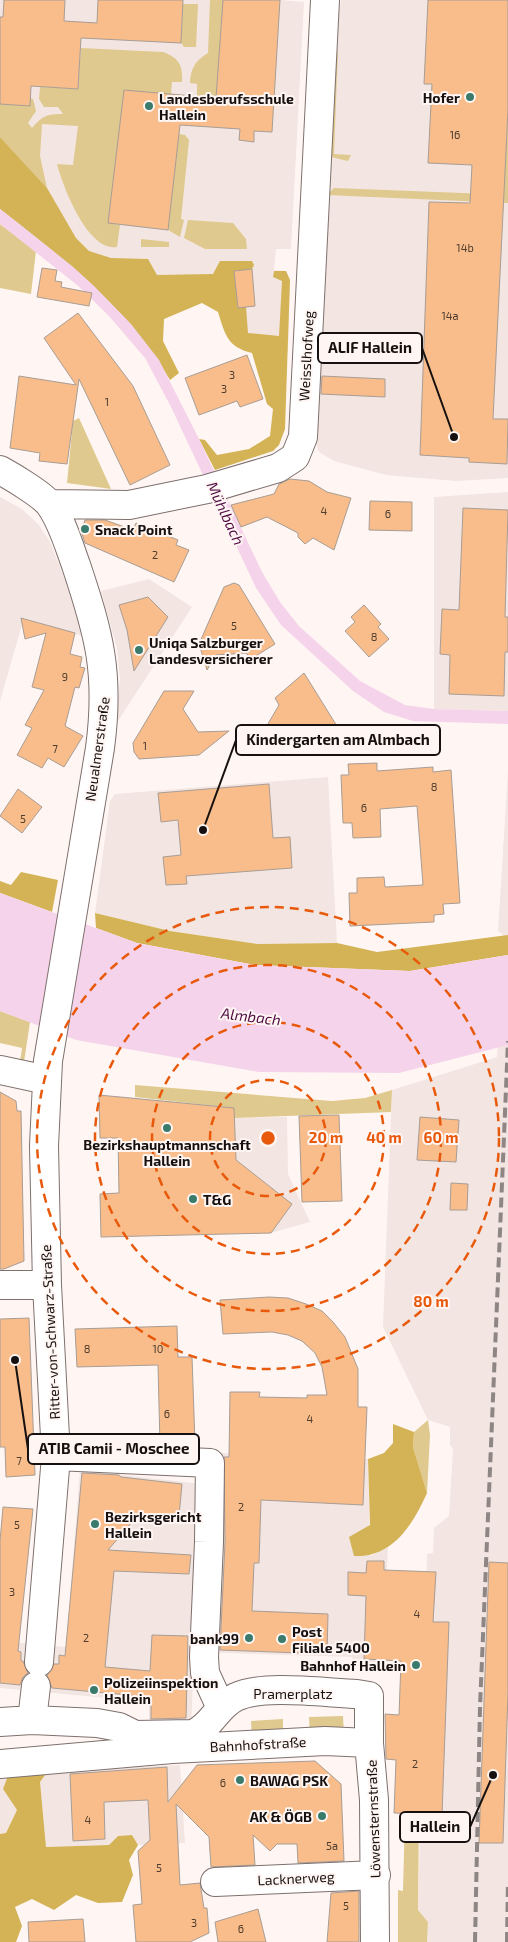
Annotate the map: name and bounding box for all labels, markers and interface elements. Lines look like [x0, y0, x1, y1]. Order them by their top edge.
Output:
place label: Hofer [423, 89, 460, 106]
place label: Landesberufsschule Hallein [159, 90, 294, 123]
marker: Hofer [464, 91, 476, 103]
marker: Landesberufsschule Hallein [143, 100, 155, 112]
house number: 16 [450, 128, 460, 141]
house number: 14b [456, 241, 474, 254]
house number: 14a [441, 309, 459, 322]
street label: Weisslhofweg [295, 310, 317, 402]
callout: ALIF Hallein [318, 333, 422, 363]
text: ALIF Hallein [328, 338, 412, 356]
house number: 3 [229, 368, 235, 381]
house number: 3 [221, 382, 227, 395]
house number: 1 [105, 395, 109, 408]
water label: Mühlbach [204, 478, 248, 548]
house number: 4 [321, 504, 328, 517]
house number: 6 [385, 507, 391, 520]
place label: Snack Point [95, 521, 173, 538]
marker: Snack Point [79, 523, 91, 535]
house number: 2 [152, 548, 158, 561]
house number: 5 [231, 619, 237, 632]
house number: 8 [371, 630, 377, 643]
place label: Uniqa Salzburger Landesversicherer [149, 634, 273, 667]
marker: Uniqa Salzburger Landesversicherer [133, 644, 145, 656]
house number: 9 [62, 670, 68, 683]
street label: Neualmerstraße [81, 696, 113, 802]
callout: Kindergarten am Almbach [236, 725, 440, 755]
text: Kindergarten am Almbach [246, 730, 430, 748]
house number: 1 [143, 739, 147, 752]
house number: 7 [52, 742, 58, 755]
house number: 8 [431, 780, 437, 793]
house number: 6 [361, 801, 367, 814]
house number: 5 [20, 812, 26, 825]
water label: Almbach [219, 1003, 282, 1029]
marker: Bezirkshauptmannschaft Hallein [161, 1122, 173, 1134]
text: 20 m [309, 1128, 343, 1146]
text: 40 m [366, 1128, 402, 1146]
text: 60 m [424, 1128, 458, 1146]
centre of rings [259, 1129, 277, 1147]
place label: Bezirkshauptmannschaft Hallein [83, 1136, 251, 1169]
place label: T&G [203, 1191, 231, 1208]
marker: T&G [187, 1193, 199, 1205]
street label: Ritter-von-Schwarz-Straße [37, 1244, 63, 1420]
text: 80 m [413, 1292, 449, 1310]
house number: 8 [84, 1342, 90, 1355]
house number: 10 [152, 1342, 164, 1355]
house number: 6 [164, 1407, 170, 1420]
house number: 4 [307, 1412, 314, 1425]
callout: ATIB Camii - Moschee [28, 1434, 199, 1464]
text: ATIB Camii - Moschee [39, 1439, 189, 1457]
house number: 7 [16, 1454, 22, 1467]
house number: 2 [238, 1500, 244, 1513]
place label: Bezirksgericht Hallein [105, 1508, 202, 1541]
house number: 5 [14, 1518, 20, 1531]
marker: Bezirksgericht Hallein [89, 1518, 101, 1530]
house number: 3 [9, 1585, 15, 1598]
house number: 4 [414, 1607, 421, 1620]
place label: Post Filiale 5400 [292, 1623, 370, 1656]
place label: bank99 [190, 1630, 239, 1647]
house number: 2 [83, 1631, 89, 1644]
marker: bank99 [243, 1632, 255, 1644]
marker: Post Filiale 5400 [276, 1633, 288, 1645]
place label: Bahnhof Hallein [300, 1657, 406, 1674]
marker: Bahnhof Hallein [410, 1659, 422, 1671]
place label: Polizeiinspektion Hallein [104, 1674, 219, 1707]
marker: Polizeiinspektion Hallein [88, 1684, 100, 1696]
street label: Pramerplatz [253, 1685, 333, 1702]
street label: Bahnhofstraße [209, 1733, 307, 1755]
house number: 2 [412, 1757, 418, 1770]
street label: Löwensternstraße [362, 1759, 384, 1879]
place label: BAWAG PSK [250, 1772, 328, 1789]
marker: BAWAG PSK [234, 1774, 246, 1786]
house number: 6 [220, 1776, 226, 1789]
place label: AK & ÖGB [250, 1808, 312, 1825]
marker: AK & ÖGB [316, 1810, 328, 1822]
callout: Hallein [400, 1812, 470, 1842]
house number: 4 [85, 1813, 92, 1826]
text: Hallein [410, 1817, 460, 1835]
house number: 5a [326, 1839, 338, 1852]
house number: 5 [156, 1861, 162, 1874]
street label: Lacknerweg [257, 1867, 335, 1889]
house number: 5 [343, 1899, 349, 1912]
house number: 3 [191, 1916, 197, 1929]
house number: 6 [238, 1922, 244, 1935]

